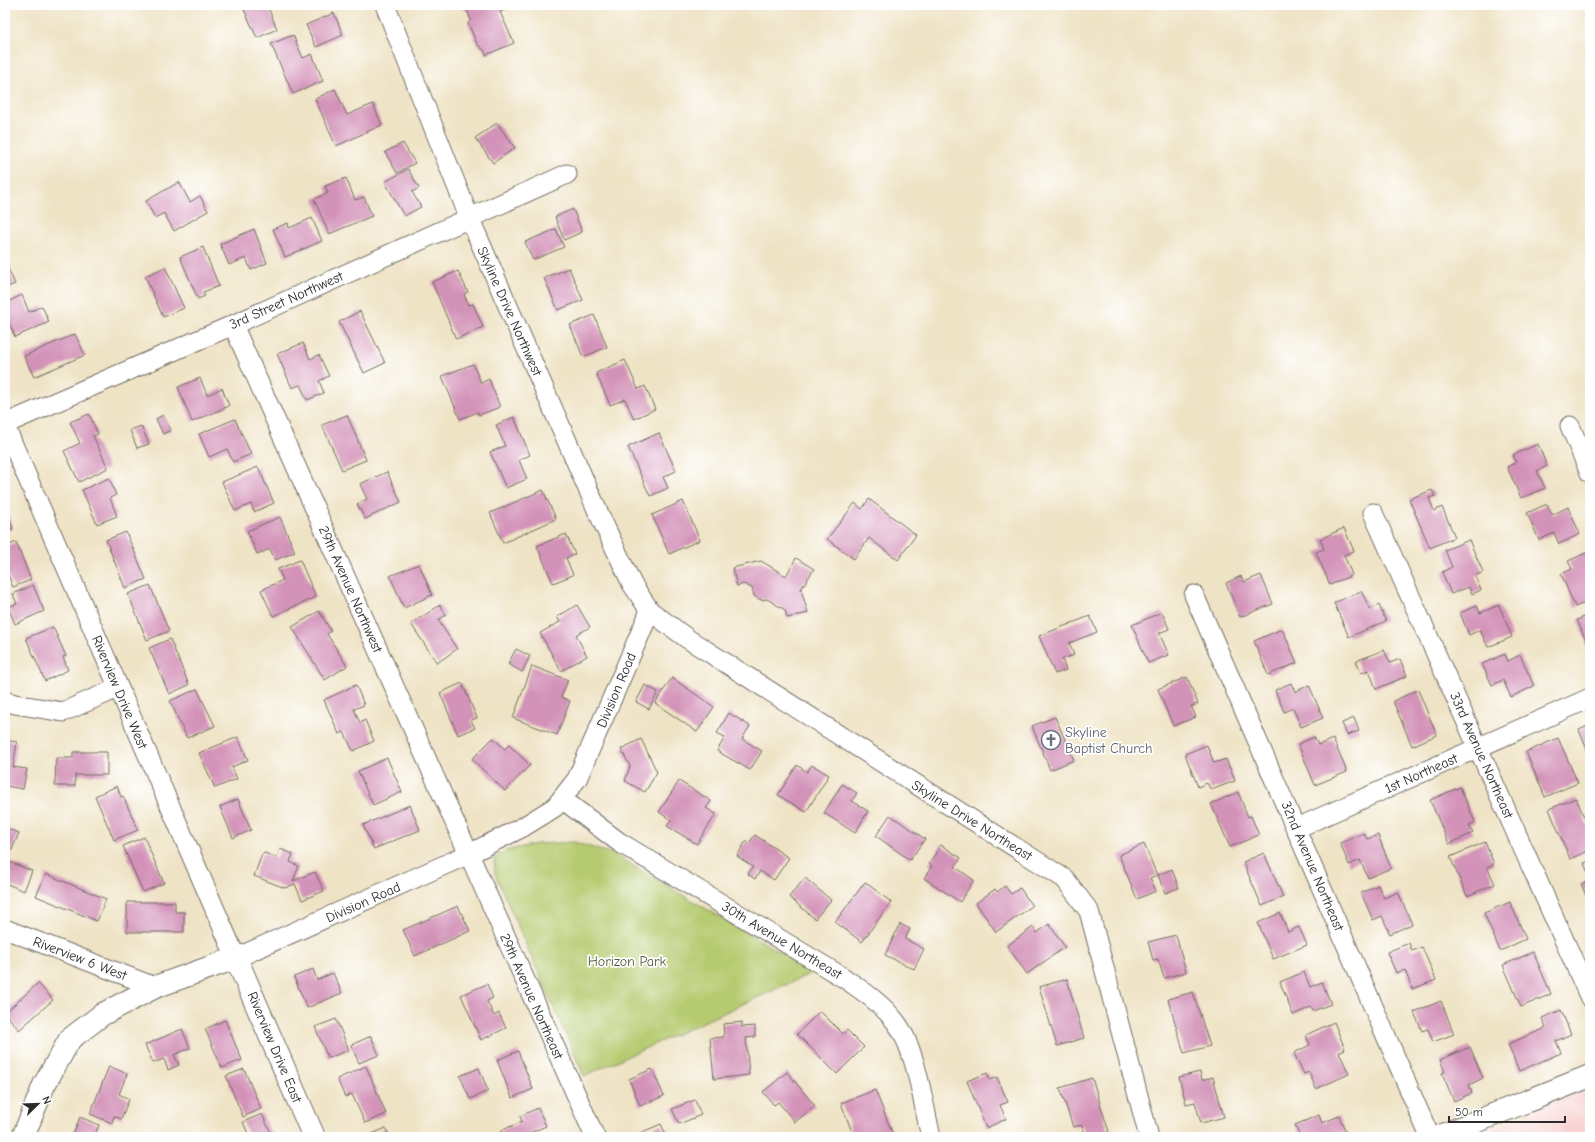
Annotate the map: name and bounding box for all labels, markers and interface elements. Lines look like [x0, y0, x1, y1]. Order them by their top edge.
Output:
street label: Skyline Drive Northwest [473, 244, 546, 379]
street label: 3rd Street Northwest [227, 267, 347, 333]
street label: 29th Avenue Northwest [315, 523, 387, 656]
street label: Riverview Drive West [88, 633, 152, 752]
street label: Division Road [593, 650, 640, 730]
street label: 33rd Avenue Northeast [1446, 689, 1517, 822]
place label: Skyline Baptist Church [1065, 724, 1153, 757]
church icon: Skyline Baptist Church [1040, 729, 1062, 751]
street label: 1st Northeast [1382, 749, 1461, 797]
street label: Skyline Drive Northeast [908, 776, 1036, 865]
street label: 32nd Avenue Northeast [1277, 799, 1348, 935]
street label: Division Road [323, 878, 403, 927]
street label: 30th Avenue Northeast [719, 898, 846, 983]
street label: 29th Avenue Northeast [496, 931, 567, 1063]
street label: Riverview 6 West [31, 933, 130, 985]
park label: Horizon Park [588, 953, 667, 970]
street label: Riverview Drive East [243, 989, 306, 1106]
north arrow [18, 1084, 58, 1124]
text: N [39, 1094, 54, 1106]
scale bar [1449, 1098, 1565, 1124]
text: 50 m [1455, 1105, 1483, 1119]

